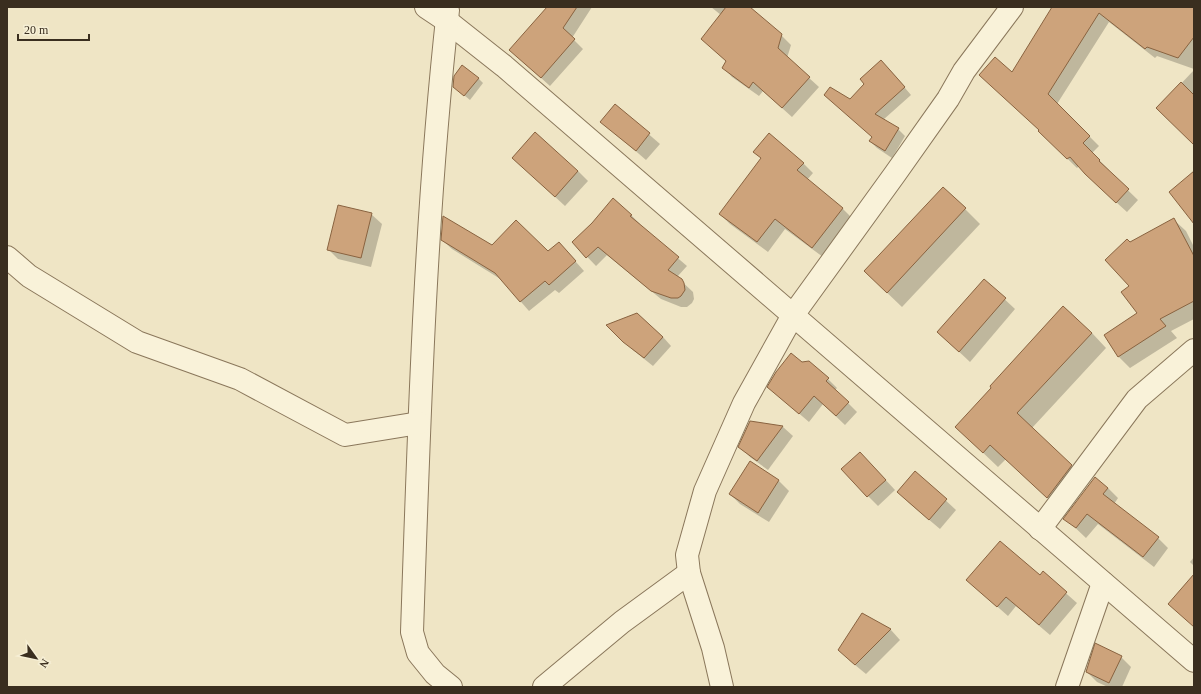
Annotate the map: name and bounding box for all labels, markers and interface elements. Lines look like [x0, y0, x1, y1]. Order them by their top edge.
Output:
scale bar [18, 16, 89, 42]
text: 20 m [24, 23, 49, 37]
north arrow [16, 638, 56, 678]
text: N [37, 657, 52, 670]

